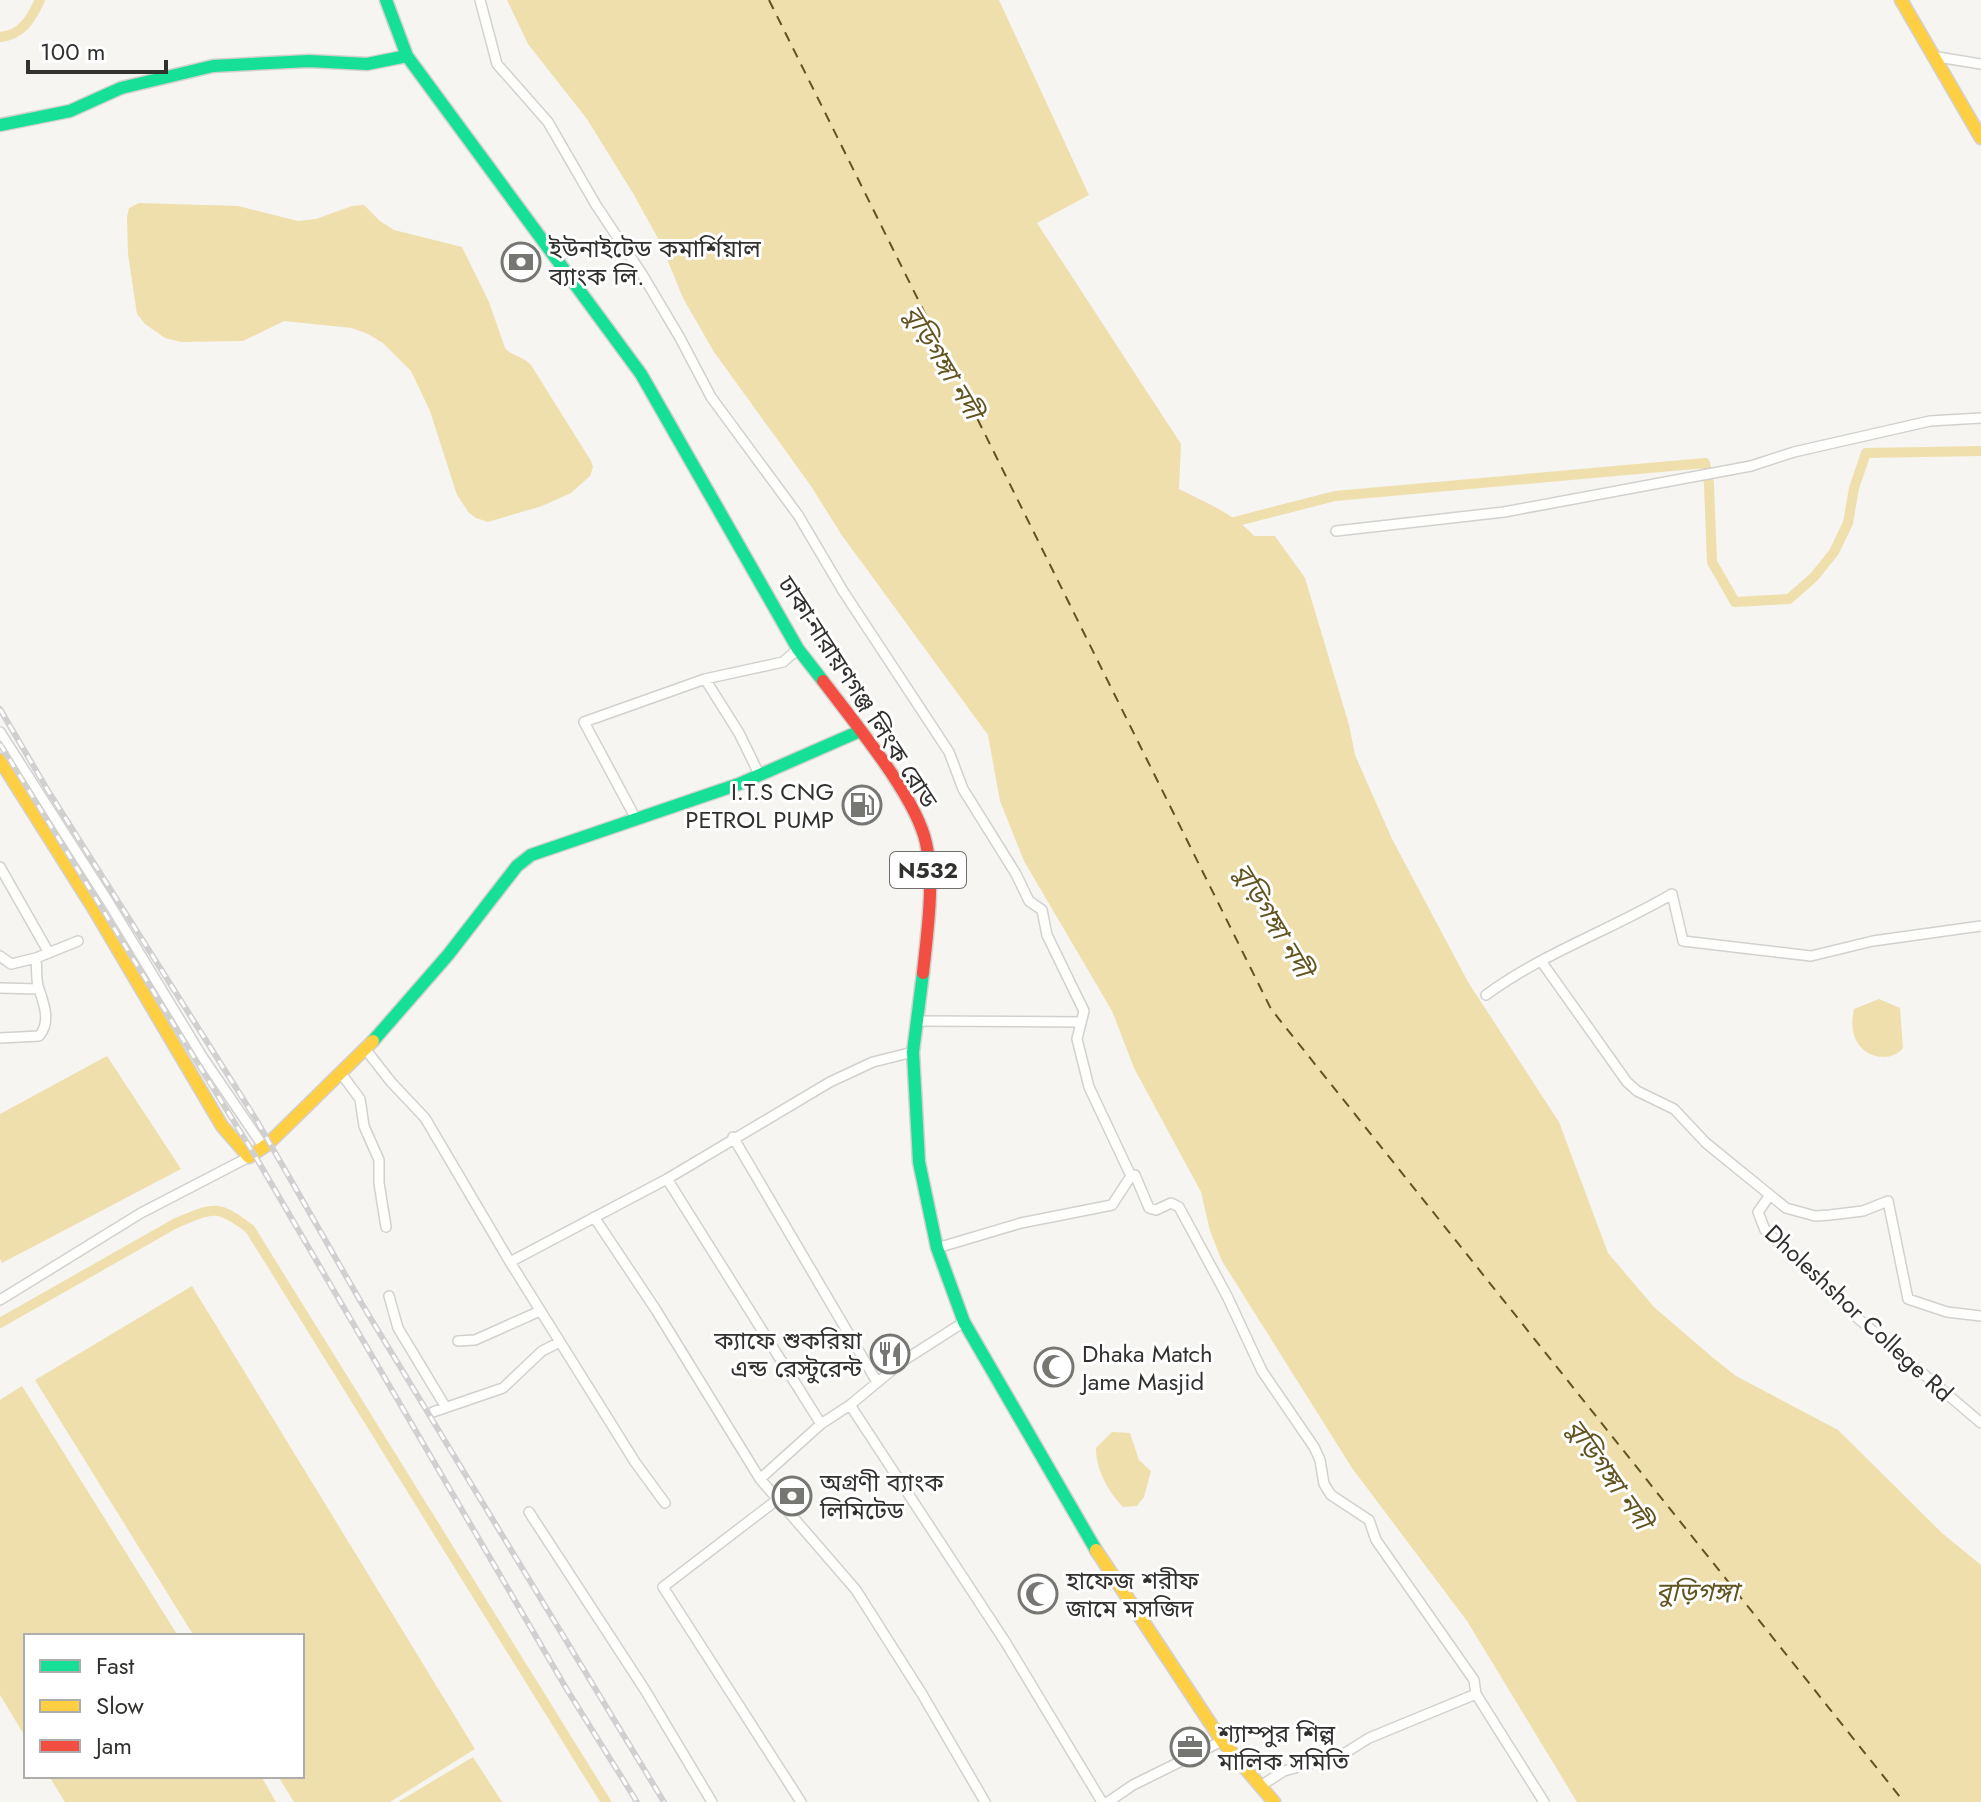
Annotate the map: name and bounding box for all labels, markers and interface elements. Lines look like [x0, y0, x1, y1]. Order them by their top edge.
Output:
scale bar [28, 24, 166, 74]
text: 100 m [40, 34, 106, 69]
place label: ইউনাইটেড কমার্শিয়াল ব্যাংক লি. [548, 231, 761, 294]
bank icon: ইউনাইটেড কমার্শিয়াল ব্যাংক লি. [500, 241, 542, 283]
water label: বুড়িগঙ্গা নদী [894, 298, 995, 431]
street label: ঢাকা-নারায়ণগঞ্জ লিংক রোড [769, 568, 947, 816]
place label: I.T.S CNG PETROL PUMP [685, 774, 834, 837]
fuel station icon: I.T.S CNG PETROL PUMP [841, 784, 883, 826]
road number: N532 [890, 852, 966, 888]
water label: বুড়িগঙ্গা নদী [1224, 856, 1325, 989]
street label: Dholeshshor College Rd [1757, 1216, 1961, 1410]
place label: ক্যাফে শুকরিয়া এন্ড রেস্টুরেন্ট [713, 1323, 863, 1386]
restaurant icon: ক্যাফে শুকরিয়া এন্ড রেস্টুরেন্ট [869, 1333, 911, 1375]
place label: Dhaka Match Jame Masjid [1079, 1336, 1213, 1399]
mosque icon: Dhaka Match Jame Masjid [1033, 1346, 1075, 1388]
water label: বুড়িগঙ্গা নদী [1557, 1411, 1664, 1541]
place label: অগ্রণী ব্যাংক লিমিটেড [819, 1465, 944, 1528]
bank icon: অগ্রণী ব্যাংক লিমিটেড [771, 1475, 813, 1517]
place label: হাফেজ শরীফ জামে মসজিদ [1065, 1563, 1200, 1626]
mosque icon: হাফেজ শরীফ জামে মসজিদ [1017, 1573, 1059, 1615]
water label: বুড়িগঙ্গা [1656, 1573, 1743, 1611]
legend [24, 1634, 304, 1778]
text: Fast [96, 1648, 134, 1683]
text: Slow [96, 1688, 144, 1723]
place label: শ্যাম্পুর শিল্প মালিক সমিতি [1217, 1716, 1350, 1779]
office icon: শ্যাম্পুর শিল্প মালিক সমিতি [1169, 1726, 1211, 1768]
text: Jam [93, 1728, 132, 1763]

